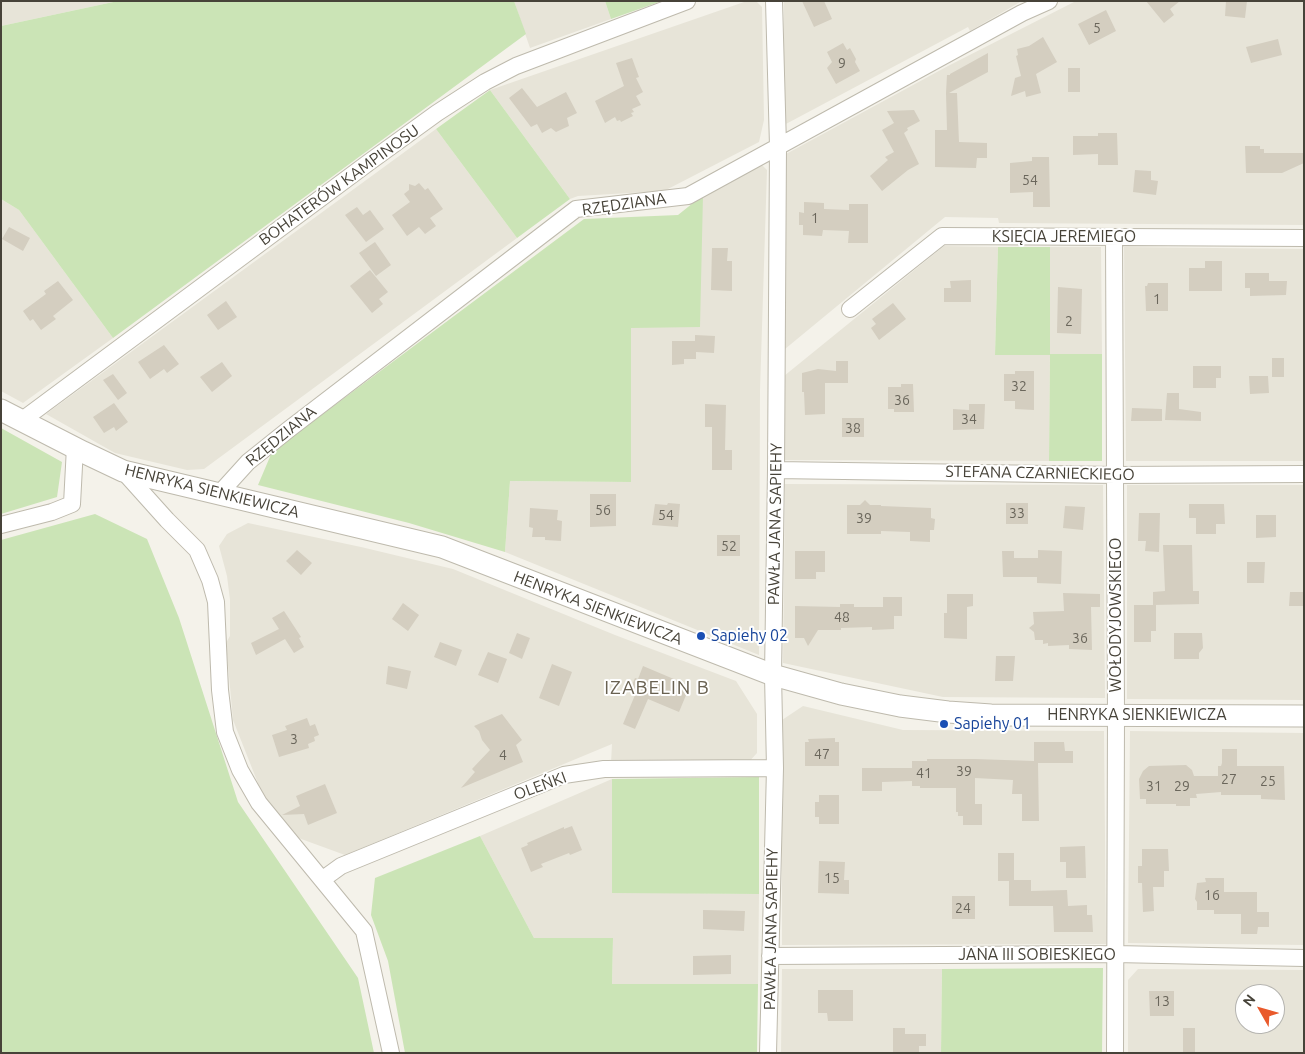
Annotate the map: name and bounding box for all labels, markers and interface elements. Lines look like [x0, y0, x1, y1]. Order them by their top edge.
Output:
house number: 5 [1093, 20, 1101, 36]
house number: 9 [838, 55, 846, 71]
street label: BOHATERÓW KAMPINOSU [255, 120, 423, 250]
house number: 54 [1022, 172, 1038, 188]
street label: RZĘDZIANA [581, 189, 667, 219]
house number: 1 [811, 210, 819, 226]
street label: KSIĘCIA JEREMIEGO [992, 227, 1136, 247]
house number: 1 [1153, 291, 1161, 307]
house number: 2 [1065, 313, 1073, 329]
house number: 32 [1011, 378, 1027, 394]
house number: 36 [894, 392, 910, 408]
street label: RZĘDZIANA [242, 402, 320, 470]
house number: 34 [961, 411, 977, 427]
house number: 38 [845, 420, 861, 436]
street label: PAWŁA JANA SAPIEHY [764, 443, 786, 605]
street label: HENRYKA SIENKIEWICZA [123, 460, 301, 522]
street label: STEFANA CZARNIECKIEGO [945, 462, 1135, 484]
house number: 56 [595, 502, 611, 518]
house number: 33 [1009, 505, 1025, 521]
house number: 54 [658, 507, 674, 523]
house number: 39 [856, 510, 872, 526]
house number: 52 [721, 538, 737, 554]
street label: WOŁODYJOWSKIEGO [1106, 538, 1126, 692]
street label: HENRYKA SIENKIEWICZA [511, 567, 685, 649]
house number: 48 [834, 609, 850, 625]
place label: Sapiehy 02 [711, 626, 788, 646]
marker: Sapiehy 02 [695, 630, 707, 642]
house number: 36 [1072, 630, 1088, 646]
district label: IZABELIN B [603, 677, 711, 699]
street label: HENRYKA SIENKIEWICZA [1047, 705, 1227, 725]
place label: Sapiehy 01 [954, 714, 1031, 734]
marker: Sapiehy 01 [938, 718, 950, 730]
house number: 3 [290, 731, 298, 747]
house number: 47 [814, 746, 830, 762]
house number: 4 [499, 747, 507, 763]
house number: 39 [956, 763, 972, 779]
house number: 41 [916, 765, 932, 781]
street label: OLEŃKI [511, 768, 569, 804]
house number: 27 [1221, 771, 1237, 787]
house number: 25 [1260, 773, 1276, 789]
house number: 31 [1146, 778, 1162, 794]
house number: 29 [1174, 778, 1190, 794]
street label: PAWŁA JANA SAPIEHY [760, 848, 782, 1010]
house number: 15 [824, 870, 840, 886]
house number: 16 [1204, 887, 1220, 903]
house number: 24 [955, 900, 971, 916]
street label: JANA III SOBIESKIEGO [958, 945, 1116, 965]
north arrow [1235, 984, 1285, 1034]
text: N [1239, 991, 1258, 1009]
house number: 13 [1154, 993, 1170, 1009]

